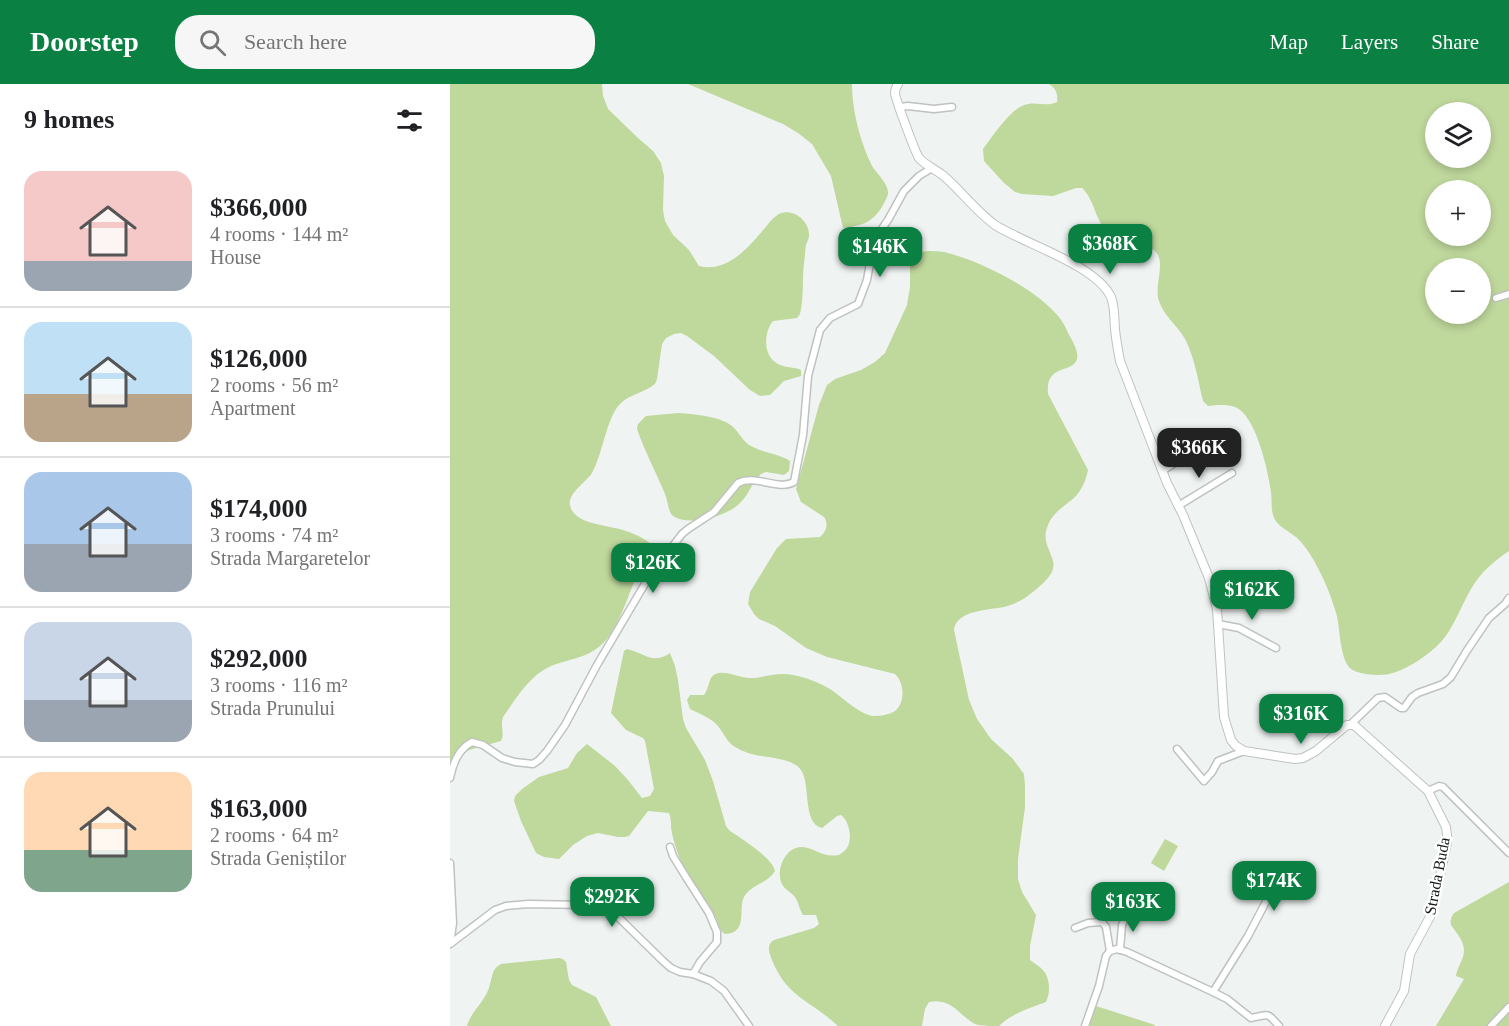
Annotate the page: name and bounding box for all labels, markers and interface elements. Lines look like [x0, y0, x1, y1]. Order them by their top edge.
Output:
search box [175, 15, 595, 69]
text: Doorstep [30, 26, 139, 57]
icon: search [196, 26, 229, 59]
text: Search here [244, 29, 347, 54]
text: Map [1270, 30, 1308, 54]
text: Layers [1341, 30, 1398, 54]
text: Share [1431, 30, 1479, 54]
map controls [1425, 102, 1491, 324]
button: layers [1425, 102, 1491, 168]
icon: filters [393, 104, 426, 137]
text: 9 homes [24, 105, 114, 134]
button: + [1425, 180, 1491, 246]
text: $366,000 [210, 193, 308, 222]
icon: home [72, 195, 144, 267]
text: 4 rooms · 144 m² [210, 223, 348, 245]
pin: $368K [1068, 224, 1152, 275]
pin: $146K [838, 227, 922, 278]
text: $368K [1082, 232, 1138, 254]
text: $146K [852, 235, 908, 257]
text: House [210, 246, 261, 268]
button: − [1425, 258, 1491, 324]
text: $126,000 [210, 344, 308, 373]
icon: home [72, 346, 144, 418]
text: 2 rooms · 56 m² [210, 374, 338, 396]
text: Apartment [210, 397, 296, 419]
pin: $366K [1157, 428, 1241, 479]
text: $366K [1171, 436, 1227, 458]
text: $174,000 [210, 494, 308, 523]
icon: home [72, 496, 144, 568]
text: 3 rooms · 74 m² [210, 524, 338, 546]
pin: $126K [611, 543, 695, 594]
text: Strada Margaretelor [210, 547, 370, 569]
text: $126K [625, 551, 681, 573]
pin: $162K [1210, 570, 1294, 621]
text: $162K [1224, 578, 1280, 600]
text: $292,000 [210, 644, 308, 673]
icon: home [72, 646, 144, 718]
text: 3 rooms · 116 m² [210, 674, 347, 696]
pin: $316K [1259, 694, 1343, 745]
text: Strada Prunului [210, 697, 335, 719]
text: $316K [1273, 702, 1329, 724]
text: $163,000 [210, 794, 308, 823]
icon: home [72, 796, 144, 868]
text: 2 rooms · 64 m² [210, 824, 338, 846]
street label: Strada Buda [1421, 836, 1453, 916]
text: Strada Geniștilor [210, 847, 346, 869]
pin: $174K [1232, 861, 1316, 912]
text: $174K [1246, 869, 1302, 891]
pin: $292K [570, 877, 654, 928]
pin: $163K [1091, 882, 1175, 933]
text: $292K [584, 885, 640, 907]
text: $163K [1105, 890, 1161, 912]

